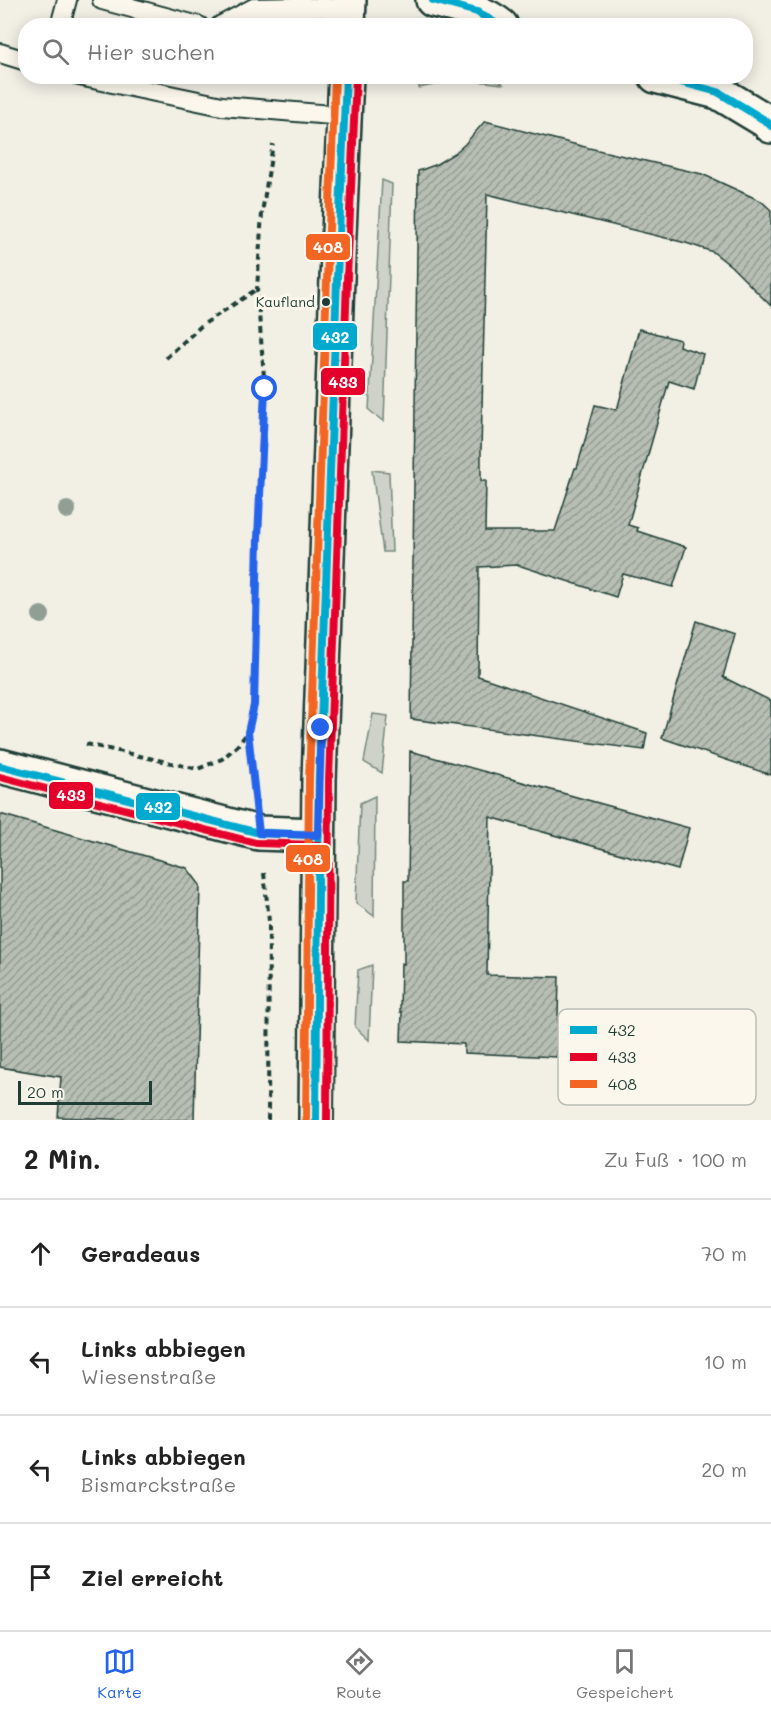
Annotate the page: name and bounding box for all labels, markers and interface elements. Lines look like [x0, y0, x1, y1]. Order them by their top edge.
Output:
search box [18, 18, 753, 84]
icon: search [39, 35, 72, 68]
text: Hier suchen [87, 37, 215, 66]
line badge: 408 [305, 233, 351, 261]
text: 408 [313, 236, 343, 257]
place label: Kaufland [256, 292, 315, 311]
marker: Kaufland [320, 296, 332, 308]
line badge: 432 [312, 322, 358, 351]
text: 432 [321, 326, 349, 347]
line badge: 433 [320, 367, 366, 396]
text: 433 [328, 371, 358, 392]
route start [251, 375, 277, 401]
route end [307, 714, 333, 740]
line badge: 433 [48, 781, 94, 810]
text: 433 [56, 784, 86, 805]
line badge: 432 [135, 792, 181, 821]
text: 432 [144, 796, 172, 817]
line badge: 408 [285, 844, 331, 873]
text: 408 [293, 848, 323, 869]
legend [558, 1009, 756, 1105]
text: 432 [608, 1019, 636, 1040]
text: 433 [608, 1046, 636, 1067]
text: 408 [608, 1073, 637, 1094]
scale bar [18, 1078, 152, 1106]
text: 20 m [27, 1081, 64, 1102]
text: 2 Min. [24, 1142, 101, 1176]
text: Zu Fuß · 100 m [604, 1146, 747, 1172]
icon: ahead [24, 1237, 57, 1270]
text: Geradeaus [81, 1239, 200, 1268]
text: 70 m [701, 1240, 747, 1266]
text: Links abbiegen [81, 1334, 246, 1363]
icon: left [24, 1345, 57, 1378]
text: 10 m [703, 1348, 747, 1374]
text: Wiesenstraße [81, 1363, 216, 1389]
text: Links abbiegen [81, 1442, 246, 1471]
icon: left [24, 1453, 57, 1486]
text: 20 m [701, 1456, 747, 1482]
text: Bismarckstraße [81, 1471, 236, 1497]
icon: arrive [24, 1561, 57, 1594]
text: Ziel erreicht [81, 1563, 223, 1592]
tab: Karte [97, 1645, 142, 1702]
tab: Route [336, 1645, 382, 1702]
tab: Gespeichert [576, 1645, 674, 1702]

